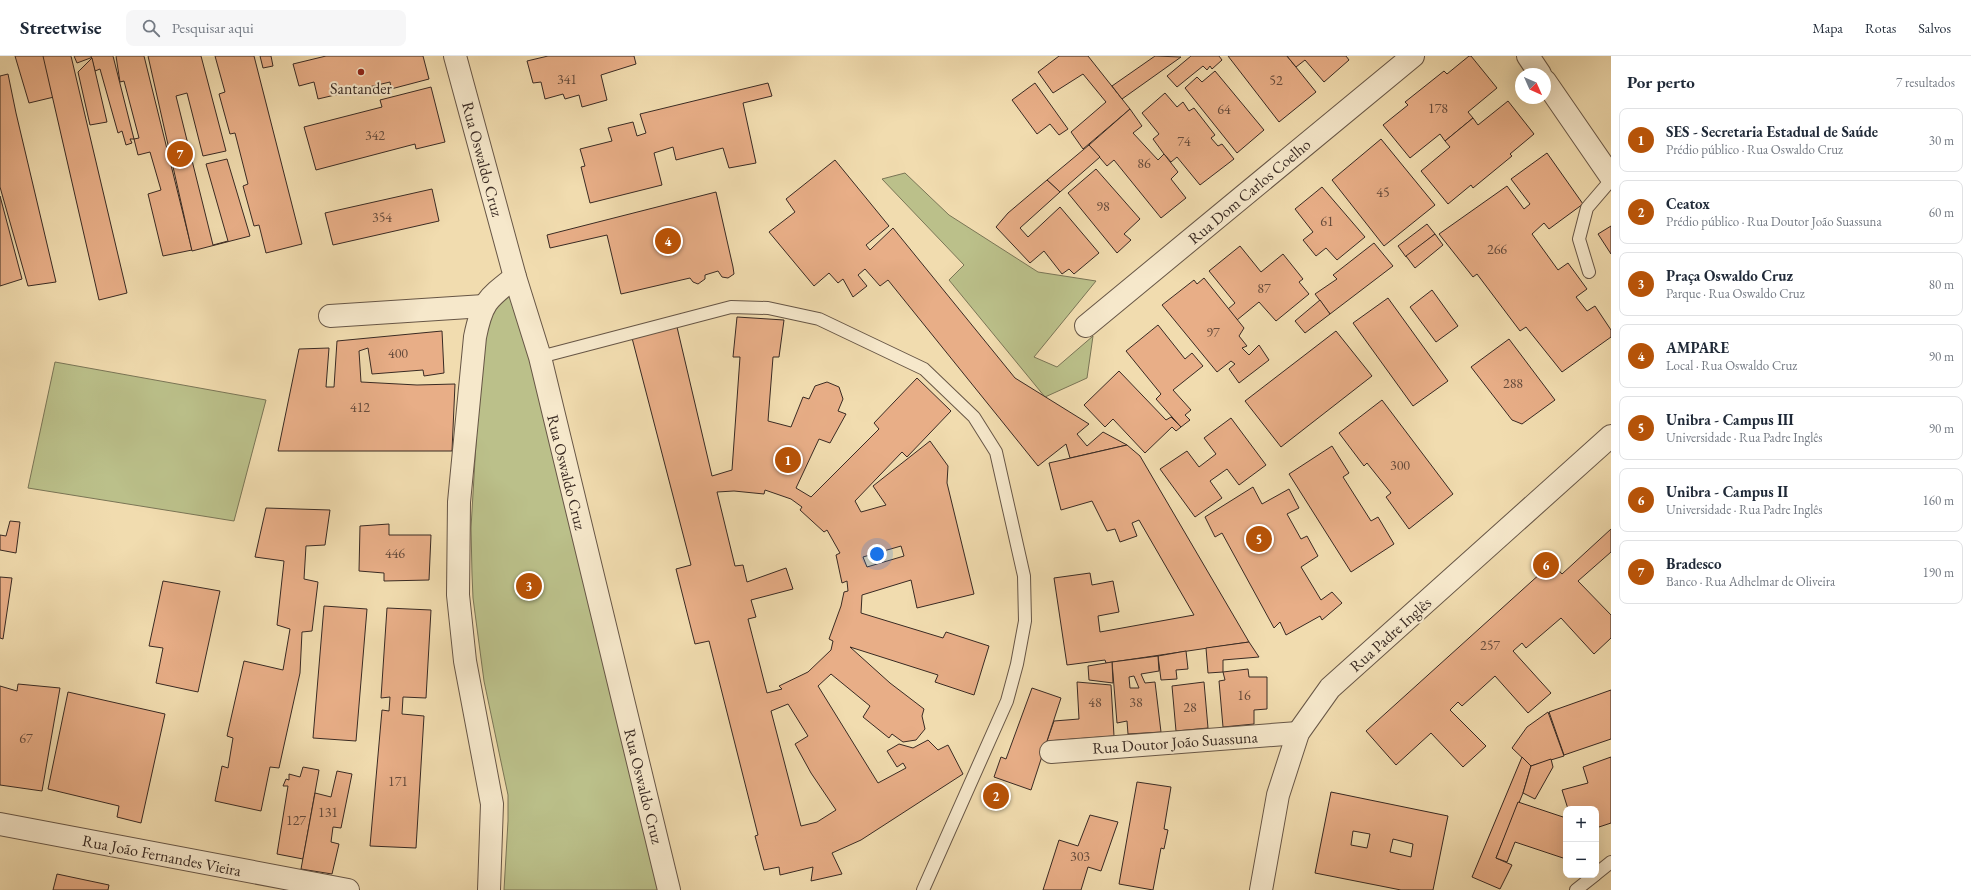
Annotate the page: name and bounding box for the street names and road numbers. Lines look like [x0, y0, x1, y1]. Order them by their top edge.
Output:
street label: Rua Oswaldo Cruz [457, 99, 508, 219]
street label: Rua Dom Carlos Coelho [1184, 134, 1315, 249]
street label: Rua Oswaldo Cruz [542, 412, 591, 532]
street label: Rua Padre Inglês [1345, 592, 1436, 677]
street label: Rua Oswaldo Cruz [619, 726, 668, 846]
street label: Rua Doutor João Suassuna [1092, 726, 1259, 759]
street label: Rua João Fernandes Vieira [81, 830, 244, 881]

